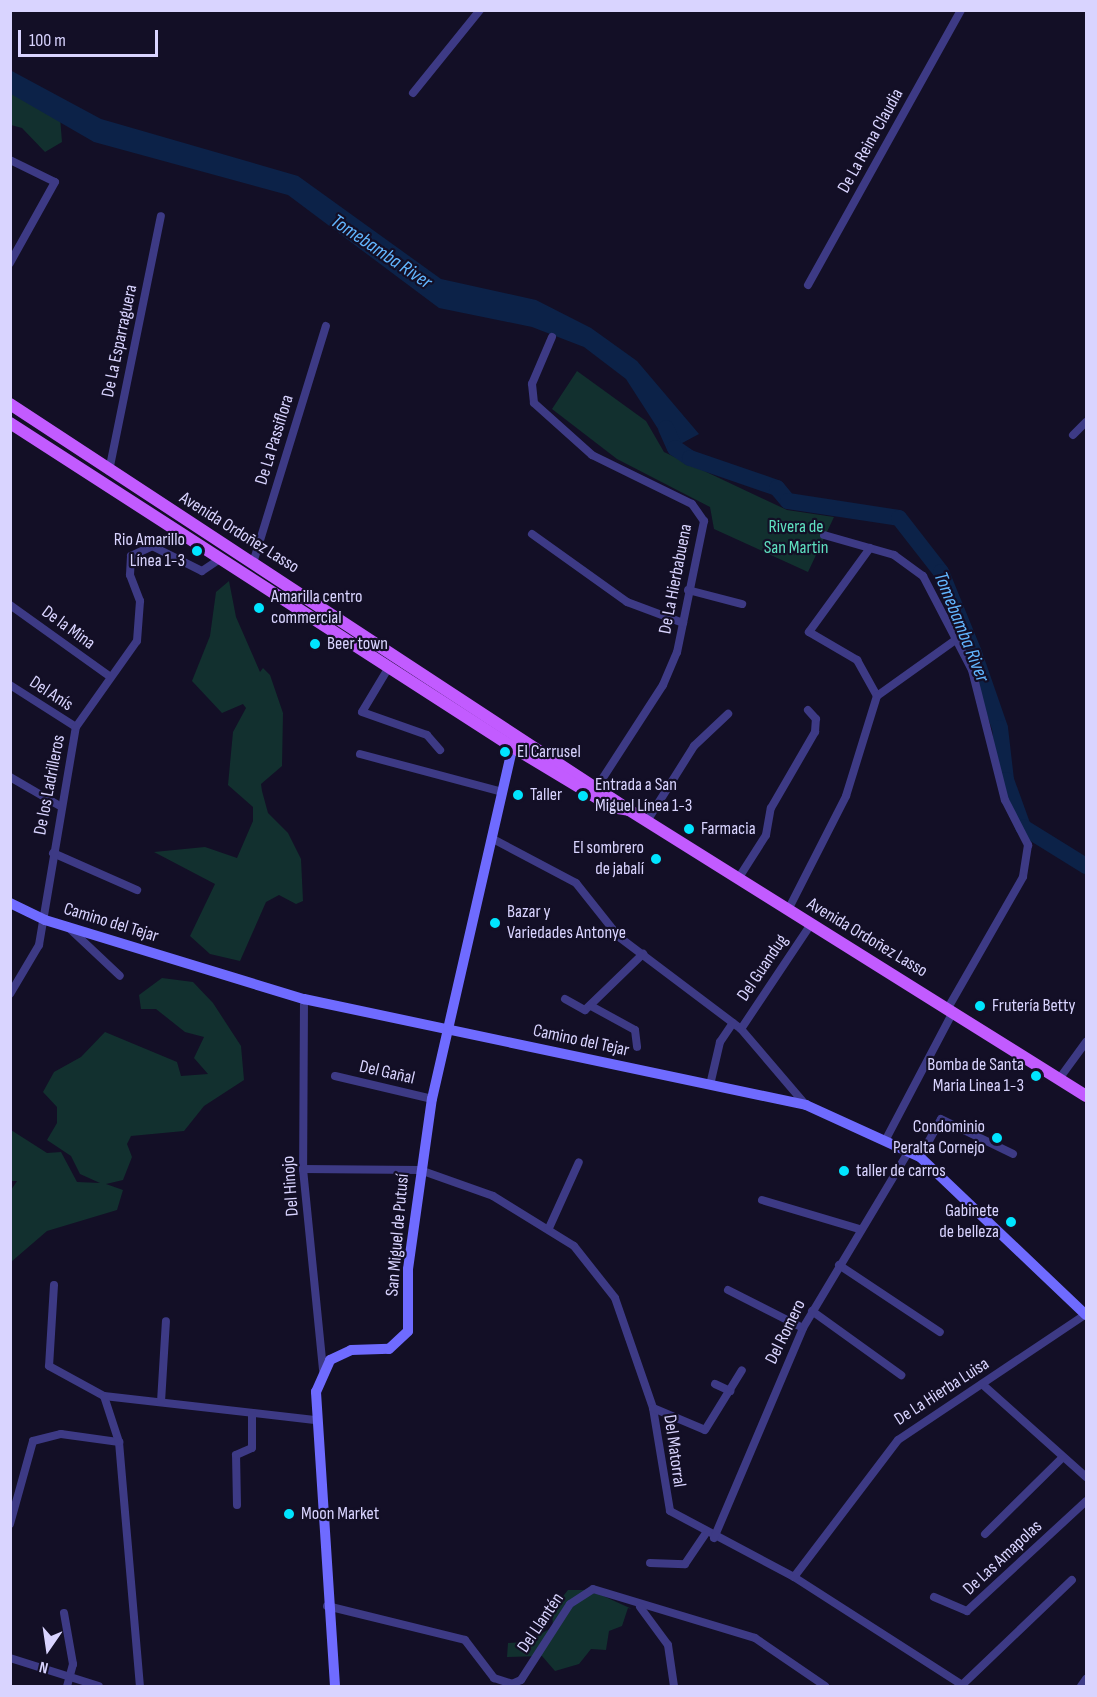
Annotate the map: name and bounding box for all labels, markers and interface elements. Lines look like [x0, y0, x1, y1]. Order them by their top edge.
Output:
scale bar [21, 18, 160, 56]
text: 100 m [29, 30, 66, 51]
street label: De La Reina Claudia [833, 85, 909, 197]
water label: Tomebamba River [326, 209, 436, 295]
street label: De La Esparraguera [98, 283, 142, 399]
street label: De La Passiflora [251, 392, 299, 488]
street label: Avenida Ordoñez Lasso [175, 488, 303, 578]
park label: Rivera de San Martin [764, 517, 828, 560]
street label: De La Hierbabuena [655, 522, 697, 636]
place label: Rio Amarillo Línea 1-3 [114, 530, 185, 572]
marker: Rio Amarillo Línea 1-3 [190, 544, 204, 558]
water label: Tomebamba River [928, 568, 994, 686]
place label: Amarilla centro commercial [271, 587, 363, 630]
street label: De la Mina [37, 601, 99, 655]
marker: Amarilla centro commercial [252, 601, 266, 615]
place label: Beer town [327, 633, 388, 655]
marker: Beer town [308, 637, 322, 651]
street label: Del Anís [25, 672, 77, 716]
street label: De los Ladrilleros [30, 733, 70, 837]
place label: El Carrusel [517, 741, 581, 763]
marker: El Carrusel [498, 745, 512, 759]
place label: Entrada a San Miguel Línea 1-3 [595, 775, 692, 818]
place label: Taller [530, 784, 562, 806]
marker: Taller [511, 788, 525, 802]
marker: Entrada a San Miguel Línea 1-3 [576, 789, 590, 803]
place label: Farmacia [701, 818, 756, 840]
marker: Farmacia [682, 822, 696, 836]
place label: El sombrero de jabalí [573, 838, 644, 880]
marker: El sombrero de jabalí [649, 852, 663, 866]
street label: Avenida Ordoñez Lasso [803, 894, 931, 982]
street label: Camino del Tejar [61, 898, 161, 948]
place label: Bazar y Variedades Antonye [507, 902, 626, 944]
marker: Bazar y Variedades Antonye [488, 916, 502, 930]
street label: Del Guandug [733, 931, 793, 1005]
place label: Frutería Betty [992, 995, 1076, 1017]
marker: Frutería Betty [973, 999, 987, 1013]
street label: Camino del Tejar [531, 1020, 631, 1062]
place label: Bomba de Santa Maria Linea 1-3 [927, 1055, 1024, 1098]
street label: Del Gañal [357, 1056, 417, 1090]
marker: Bomba de Santa Maria Linea 1-3 [1029, 1069, 1043, 1083]
place label: Condominio Peralta Cornejo [893, 1117, 985, 1160]
marker: Condominio Peralta Cornejo [990, 1131, 1004, 1145]
street label: Del Hinojo [278, 1155, 304, 1217]
place label: taller de carros [856, 1160, 946, 1182]
marker: taller de carros [837, 1164, 851, 1178]
street label: San Miguel de Putusí [382, 1173, 414, 1297]
place label: Gabinete de belleza [939, 1201, 999, 1244]
marker: Gabinete de belleza [1004, 1215, 1018, 1229]
street label: Del Romero [761, 1296, 811, 1368]
street label: De La Hierba Luisa [891, 1353, 993, 1431]
street label: Del Matorral [658, 1413, 690, 1489]
place label: Moon Market [301, 1503, 379, 1525]
marker: Moon Market [282, 1507, 296, 1521]
street label: De Las Amapolas [959, 1516, 1047, 1600]
street label: Del Llantén [513, 1589, 569, 1657]
north arrow [18, 1619, 78, 1679]
text: N [38, 1657, 50, 1677]

